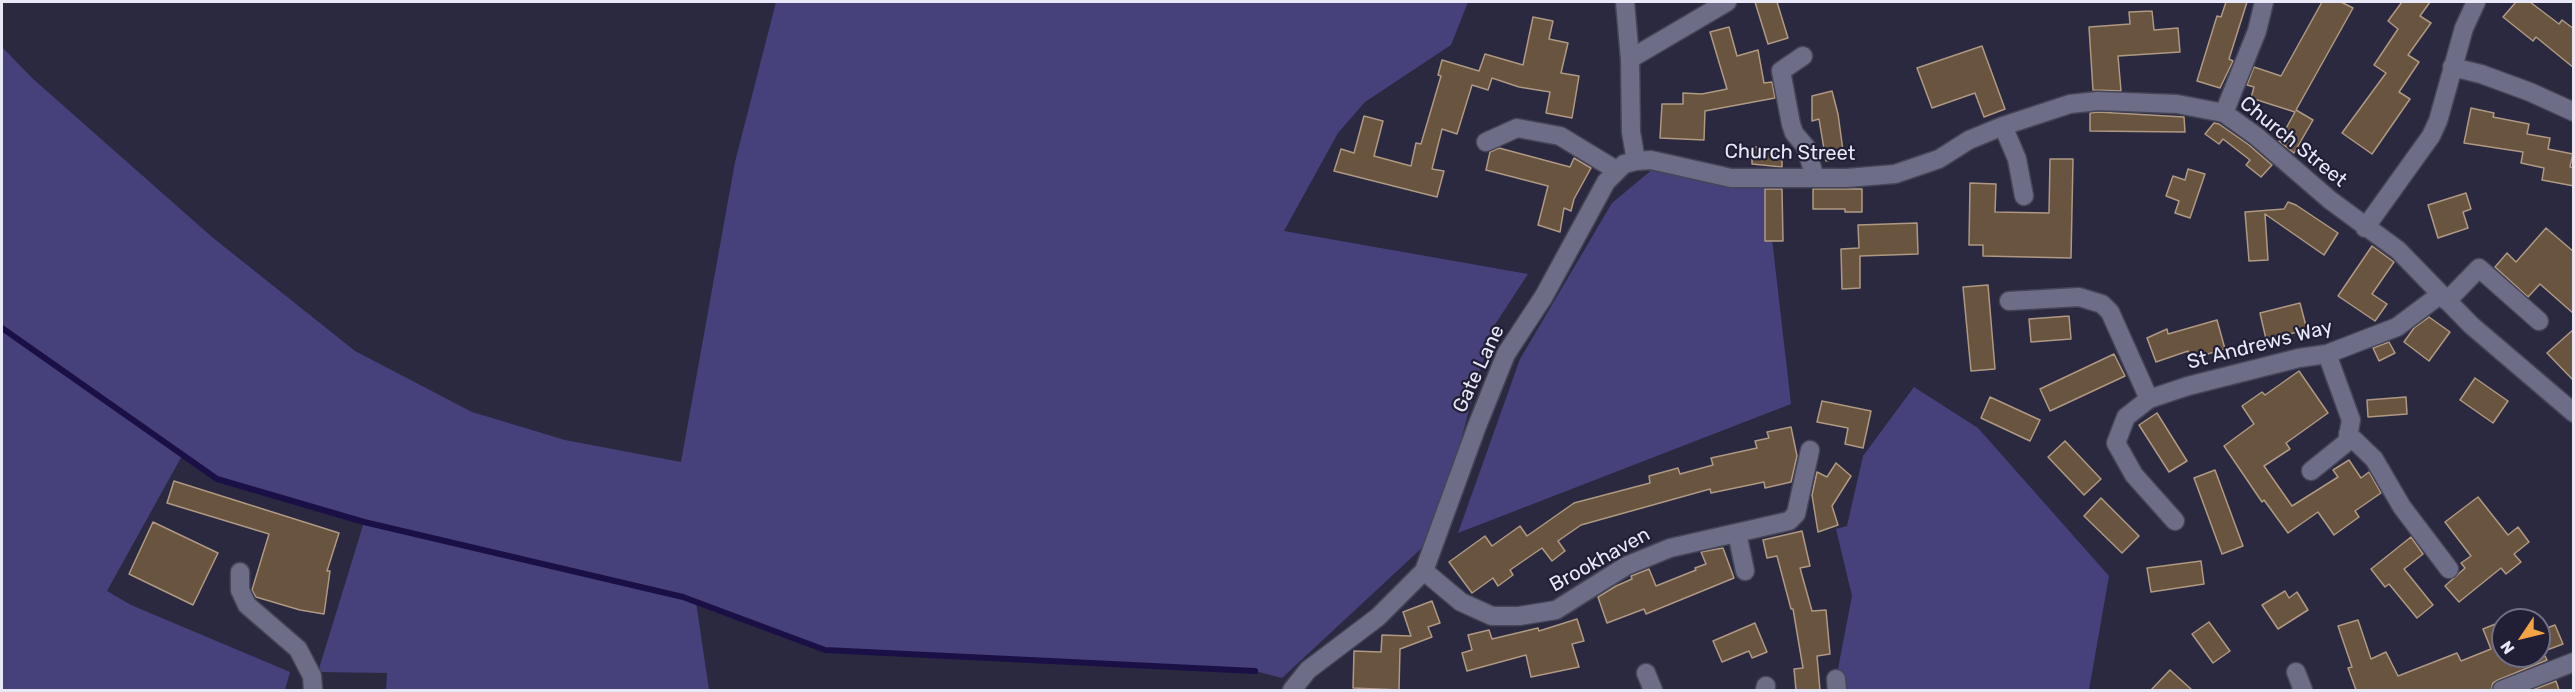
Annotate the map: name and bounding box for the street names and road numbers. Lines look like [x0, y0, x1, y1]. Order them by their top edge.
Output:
street label: Church Street [2235, 91, 2351, 193]
street label: Church Street [1724, 140, 1856, 166]
street label: St Andrews Way [2185, 315, 2335, 375]
street label: Gate Lane [1448, 321, 1510, 417]
street label: Brookhaven [1546, 523, 1654, 597]

